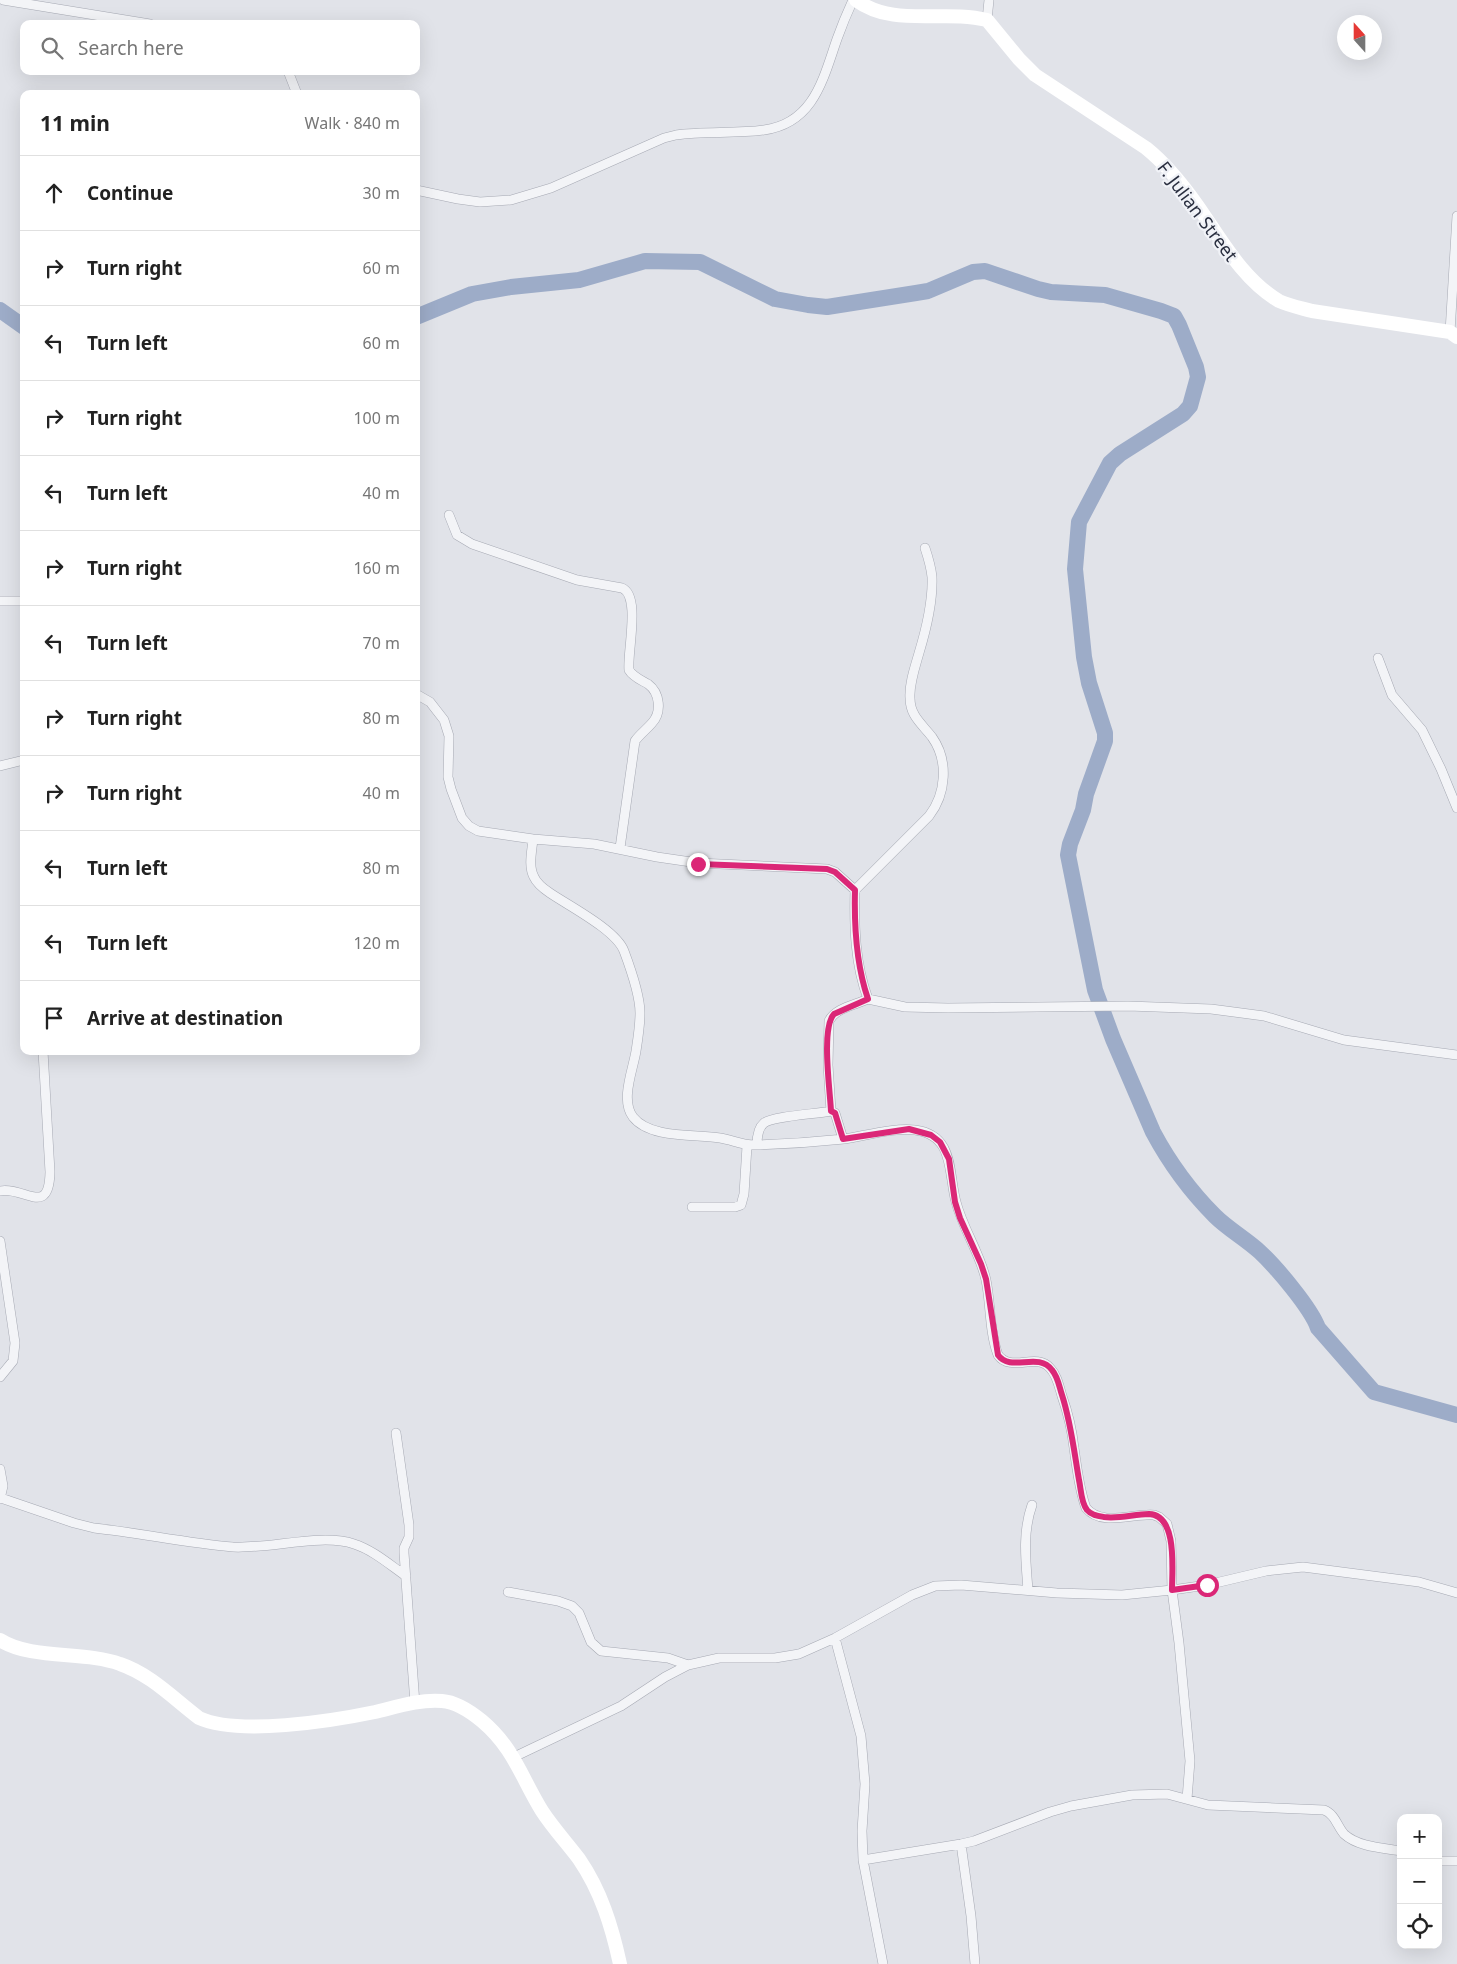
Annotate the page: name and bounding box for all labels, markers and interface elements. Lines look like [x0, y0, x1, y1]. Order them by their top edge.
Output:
north arrow [1337, 15, 1382, 60]
search box [20, 20, 420, 75]
icon: search [38, 34, 66, 62]
text: Search here [78, 35, 184, 61]
text: 11 min [40, 109, 110, 137]
text: Walk · 840 m [305, 112, 400, 134]
street label: F. Julian Street [1153, 156, 1244, 266]
icon: ahead [40, 179, 68, 207]
text: Continue [87, 180, 173, 206]
text: 30 m [363, 182, 400, 204]
icon: right [40, 254, 68, 282]
text: Turn right [87, 255, 182, 281]
text: 60 m [363, 257, 400, 279]
icon: left [40, 329, 68, 357]
text: Turn left [87, 330, 168, 356]
text: 60 m [363, 332, 400, 354]
icon: right [40, 404, 68, 432]
text: Turn right [87, 405, 182, 431]
text: 100 m [353, 407, 400, 429]
icon: left [40, 479, 68, 507]
text: Turn left [87, 480, 168, 506]
text: 40 m [363, 482, 400, 504]
icon: right [40, 554, 68, 582]
text: Turn right [87, 555, 182, 581]
text: 160 m [353, 557, 400, 579]
icon: left [40, 629, 68, 657]
text: Turn left [87, 630, 168, 656]
text: 70 m [363, 632, 400, 654]
icon: right [40, 704, 68, 732]
text: Turn right [87, 705, 182, 731]
text: 80 m [363, 707, 400, 729]
icon: right [40, 779, 68, 807]
text: Turn right [87, 780, 182, 806]
text: 40 m [363, 782, 400, 804]
route end [687, 853, 710, 876]
icon: left [40, 854, 68, 882]
text: Turn left [87, 855, 168, 881]
text: 80 m [363, 857, 400, 879]
icon: left [40, 929, 68, 957]
text: Turn left [87, 930, 168, 956]
text: 120 m [353, 932, 400, 954]
icon: arrive [40, 1004, 68, 1032]
text: Arrive at destination [87, 1005, 283, 1031]
route start [1196, 1574, 1219, 1597]
map controls [1397, 1814, 1442, 1949]
button: + [1397, 1814, 1442, 1859]
button: − [1397, 1859, 1442, 1904]
button: locate [1397, 1904, 1442, 1949]

